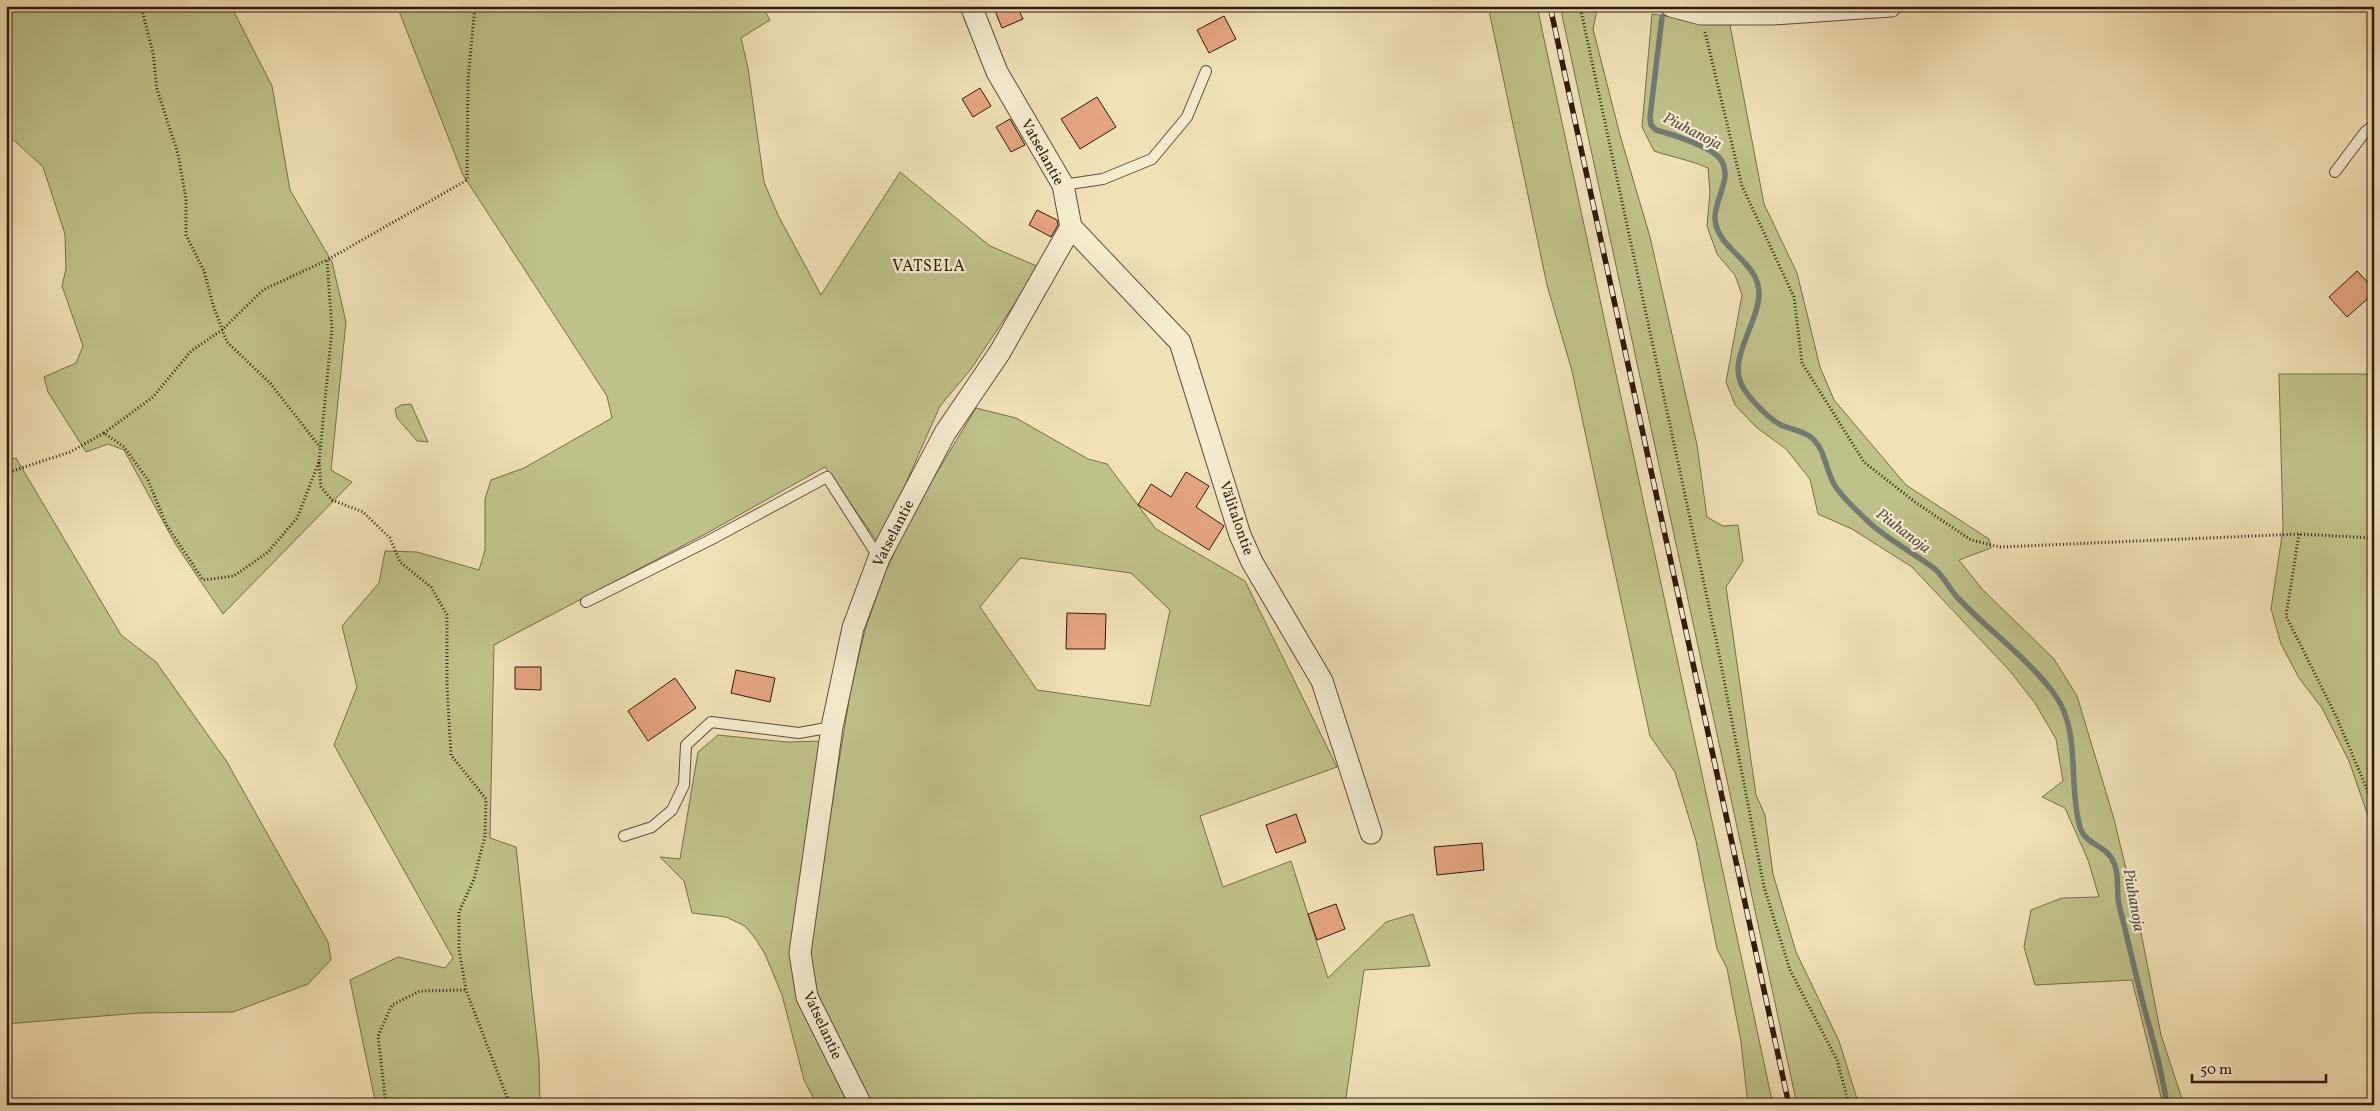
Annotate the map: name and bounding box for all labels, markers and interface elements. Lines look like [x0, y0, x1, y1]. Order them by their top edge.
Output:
water label: Piuhanoja [1659, 108, 1726, 156]
street label: Vatselantie [1015, 116, 1069, 190]
district label: VATSELA [892, 256, 966, 278]
street label: Välitalontie [1213, 479, 1258, 558]
street label: Vatselantie [868, 496, 920, 571]
water label: Piuhanoja [1871, 504, 1935, 560]
water label: Piuhanoja [2117, 867, 2149, 934]
street label: Vatselantie [797, 988, 847, 1063]
scale bar [2192, 1051, 2326, 1083]
text: 50 m [2200, 1060, 2232, 1081]

